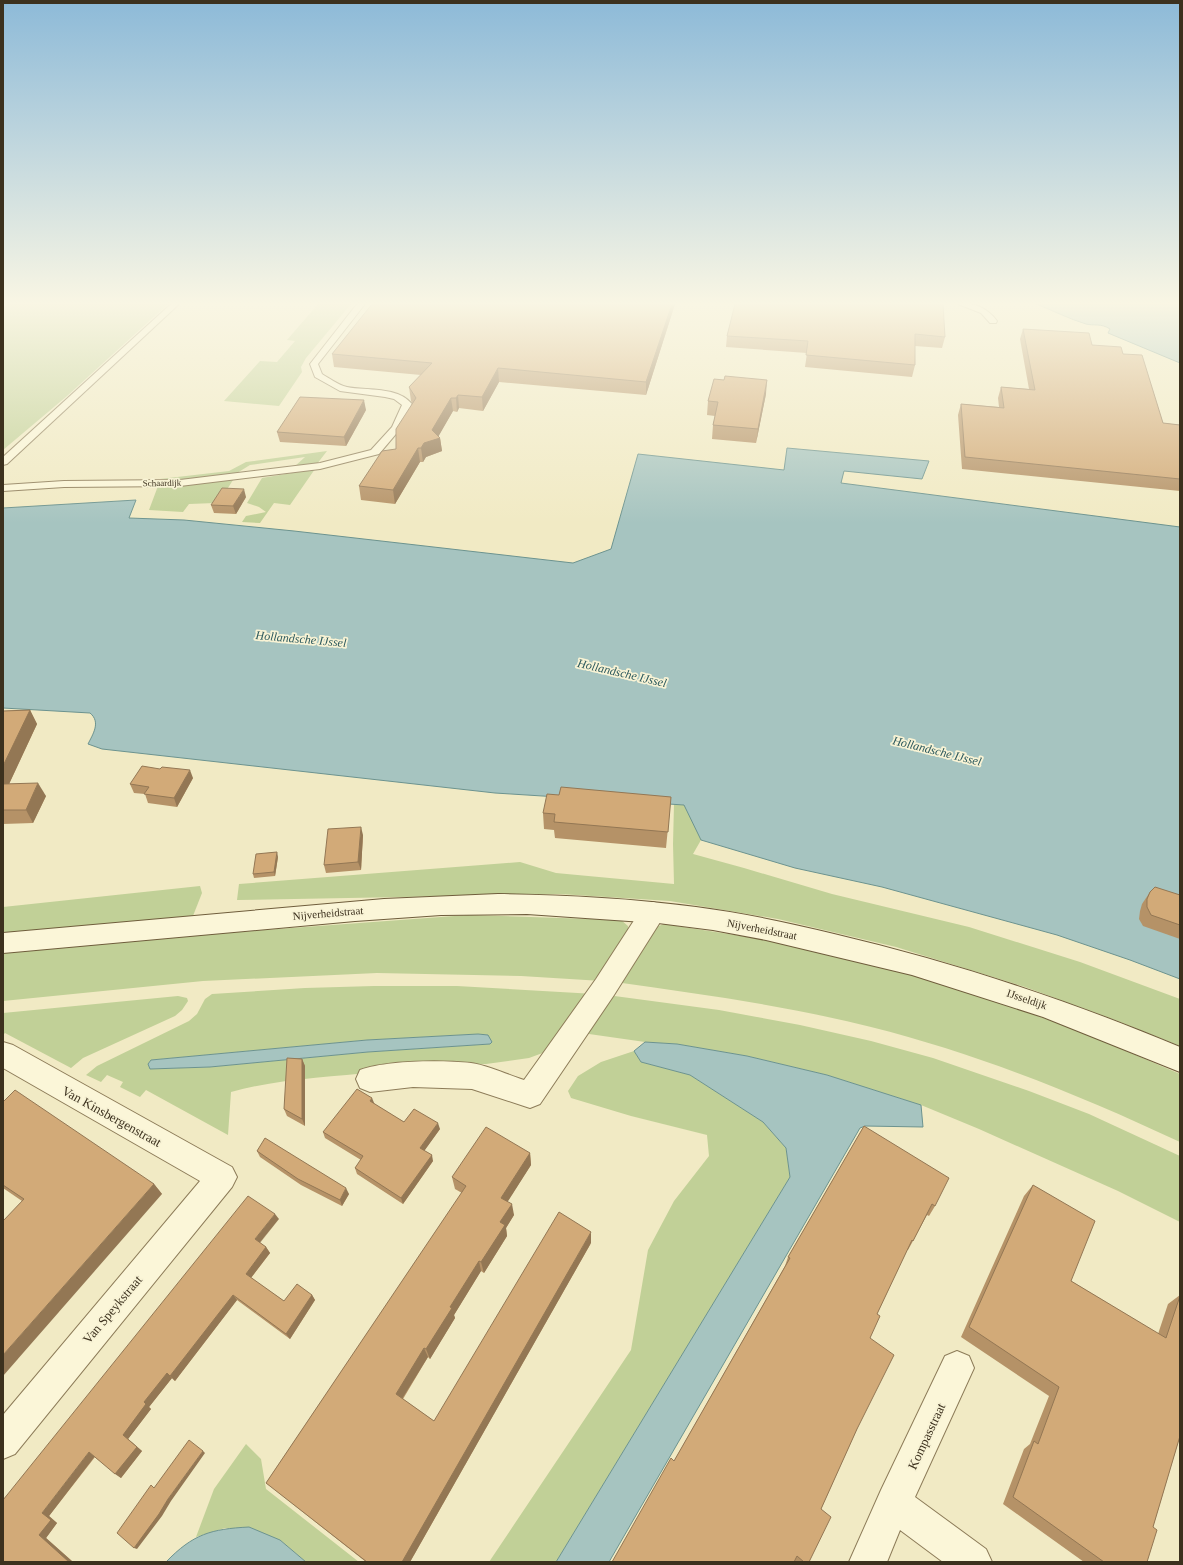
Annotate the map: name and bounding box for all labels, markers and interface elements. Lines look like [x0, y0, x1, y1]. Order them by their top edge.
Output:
street label: Schaardijk [143, 478, 182, 488]
water label: Hollandsche IJssel [254, 628, 348, 650]
water label: Hollandsche IJssel [575, 656, 669, 690]
water label: Hollandsche IJssel [890, 733, 983, 769]
street label: Nijverheidstraat [292, 904, 364, 922]
street label: Nijverheidstraat [726, 916, 798, 942]
street label: IJsseldijk [1005, 987, 1049, 1012]
street label: Van Kinsbergenstraat [59, 1083, 164, 1150]
street label: Van Speykstraat [80, 1272, 145, 1346]
street label: Kompasstraat [905, 1400, 949, 1472]

